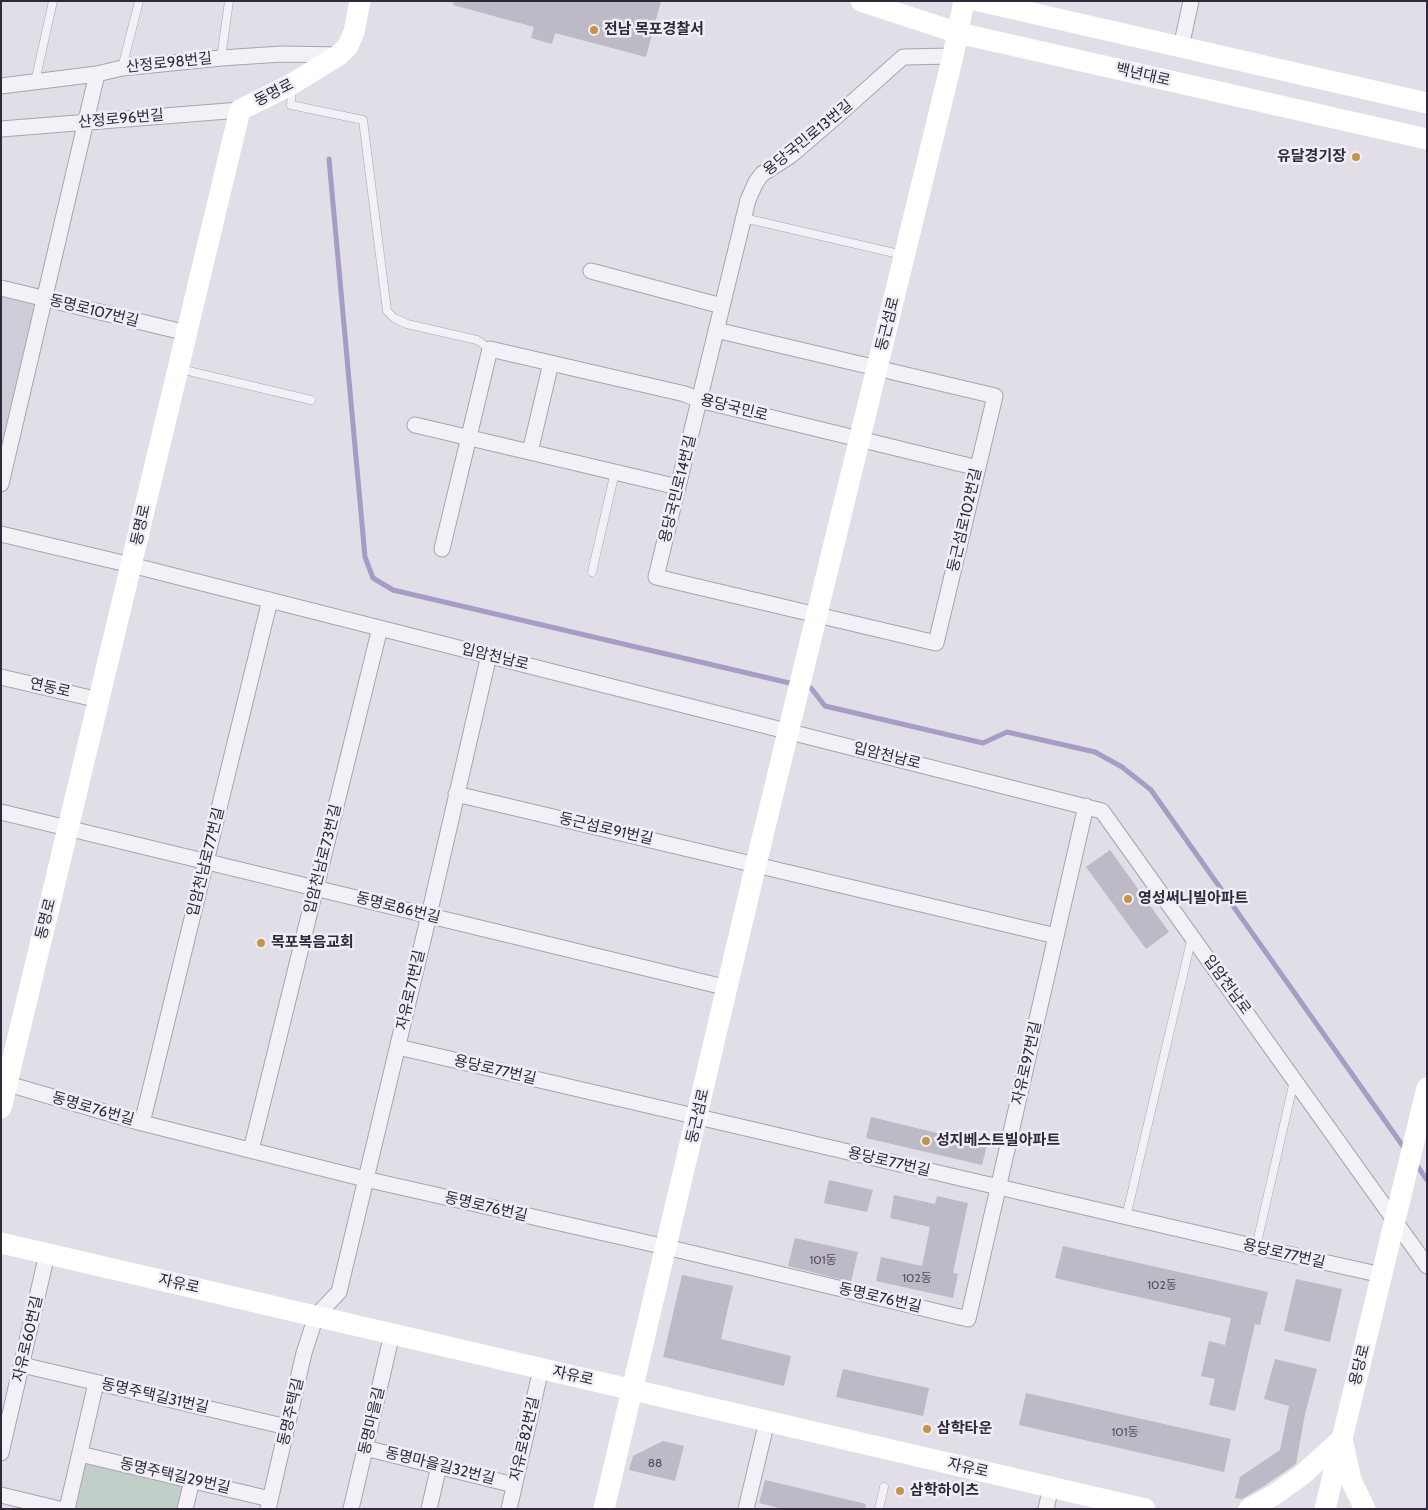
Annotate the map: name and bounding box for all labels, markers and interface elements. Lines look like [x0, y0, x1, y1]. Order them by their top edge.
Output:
place label: 전남 목포경찰서 [604, 21, 704, 39]
marker: 전남 목포경찰서 [588, 24, 600, 36]
street label: 산정로98번길 [125, 50, 213, 76]
street label: 백년대로 [1114, 60, 1172, 90]
street label: 동명로 [251, 76, 297, 110]
street label: 용당국민로13번길 [760, 97, 856, 179]
street label: 산정로96번길 [77, 106, 165, 132]
place label: 유달경기장 [1277, 148, 1346, 166]
marker: 유달경기장 [1350, 151, 1362, 163]
street label: 동명로107번길 [47, 291, 141, 331]
street label: 둥근섬로 [873, 295, 903, 353]
street label: 용당국민로 [698, 391, 770, 425]
street label: 용당국민로14번길 [656, 433, 700, 545]
street label: 둥근섬로102번길 [944, 466, 986, 574]
street label: 동명로 [128, 503, 154, 547]
street label: 입암천남로 [459, 640, 531, 674]
street label: 연동로 [28, 675, 72, 701]
street label: 입암천남로 [851, 739, 923, 773]
street label: 입암천남로73번길 [301, 802, 345, 916]
street label: 입암천남로77번길 [184, 806, 228, 918]
street label: 둥근섬로91번길 [557, 809, 655, 849]
street label: 동명로86번길 [354, 889, 442, 927]
place label: 영성써니빌아파트 [1138, 890, 1248, 908]
marker: 영성써니빌아파트 [1122, 893, 1134, 905]
street label: 동명로 [32, 897, 60, 941]
place label: 목포복음교회 [271, 934, 354, 952]
marker: 목포복음교회 [255, 937, 267, 949]
street label: 자유로71번길 [393, 948, 429, 1032]
street label: 입암천남로 [1199, 952, 1255, 1018]
street label: 자유로97번길 [1009, 1020, 1045, 1106]
street label: 용당로77번길 [452, 1052, 538, 1088]
street label: 둥근섬로 [683, 1087, 713, 1145]
street label: 동명로76번길 [50, 1089, 136, 1129]
place label: 성지베스트빌아파트 [936, 1132, 1060, 1150]
marker: 성지베스트빌아파트 [920, 1135, 932, 1147]
street label: 용당로77번길 [846, 1144, 932, 1180]
street label: 동명로76번길 [443, 1189, 529, 1225]
street label: 용당로77번길 [1241, 1236, 1327, 1272]
house number: 101동 [809, 1253, 837, 1267]
street label: 자유로 [157, 1271, 201, 1297]
house number: 102동 [902, 1271, 932, 1285]
house number: 102동 [1147, 1278, 1177, 1292]
street label: 동명로76번길 [837, 1280, 923, 1316]
street label: 자유로60번길 [9, 1294, 47, 1384]
street label: 용당로 [1346, 1343, 1374, 1387]
street label: 자유로 [551, 1363, 595, 1389]
street label: 동명주택길31번길 [100, 1375, 210, 1417]
street label: 동명주택길 [274, 1376, 308, 1448]
street label: 동명마을길 [355, 1385, 389, 1457]
street label: 자유로82번길 [507, 1395, 543, 1483]
place label: 삼학타운 [937, 1420, 992, 1438]
marker: 삼학타운 [921, 1423, 933, 1435]
house number: 101동 [1111, 1425, 1139, 1439]
street label: 동명마을길32번길 [383, 1444, 497, 1488]
street label: 동명주택길29번길 [118, 1455, 232, 1497]
street label: 자유로 [946, 1455, 990, 1481]
house number: 88 [648, 1456, 662, 1470]
place label: 삼학하이츠 [910, 1482, 979, 1500]
marker: 삼학하이츠 [894, 1485, 906, 1497]

